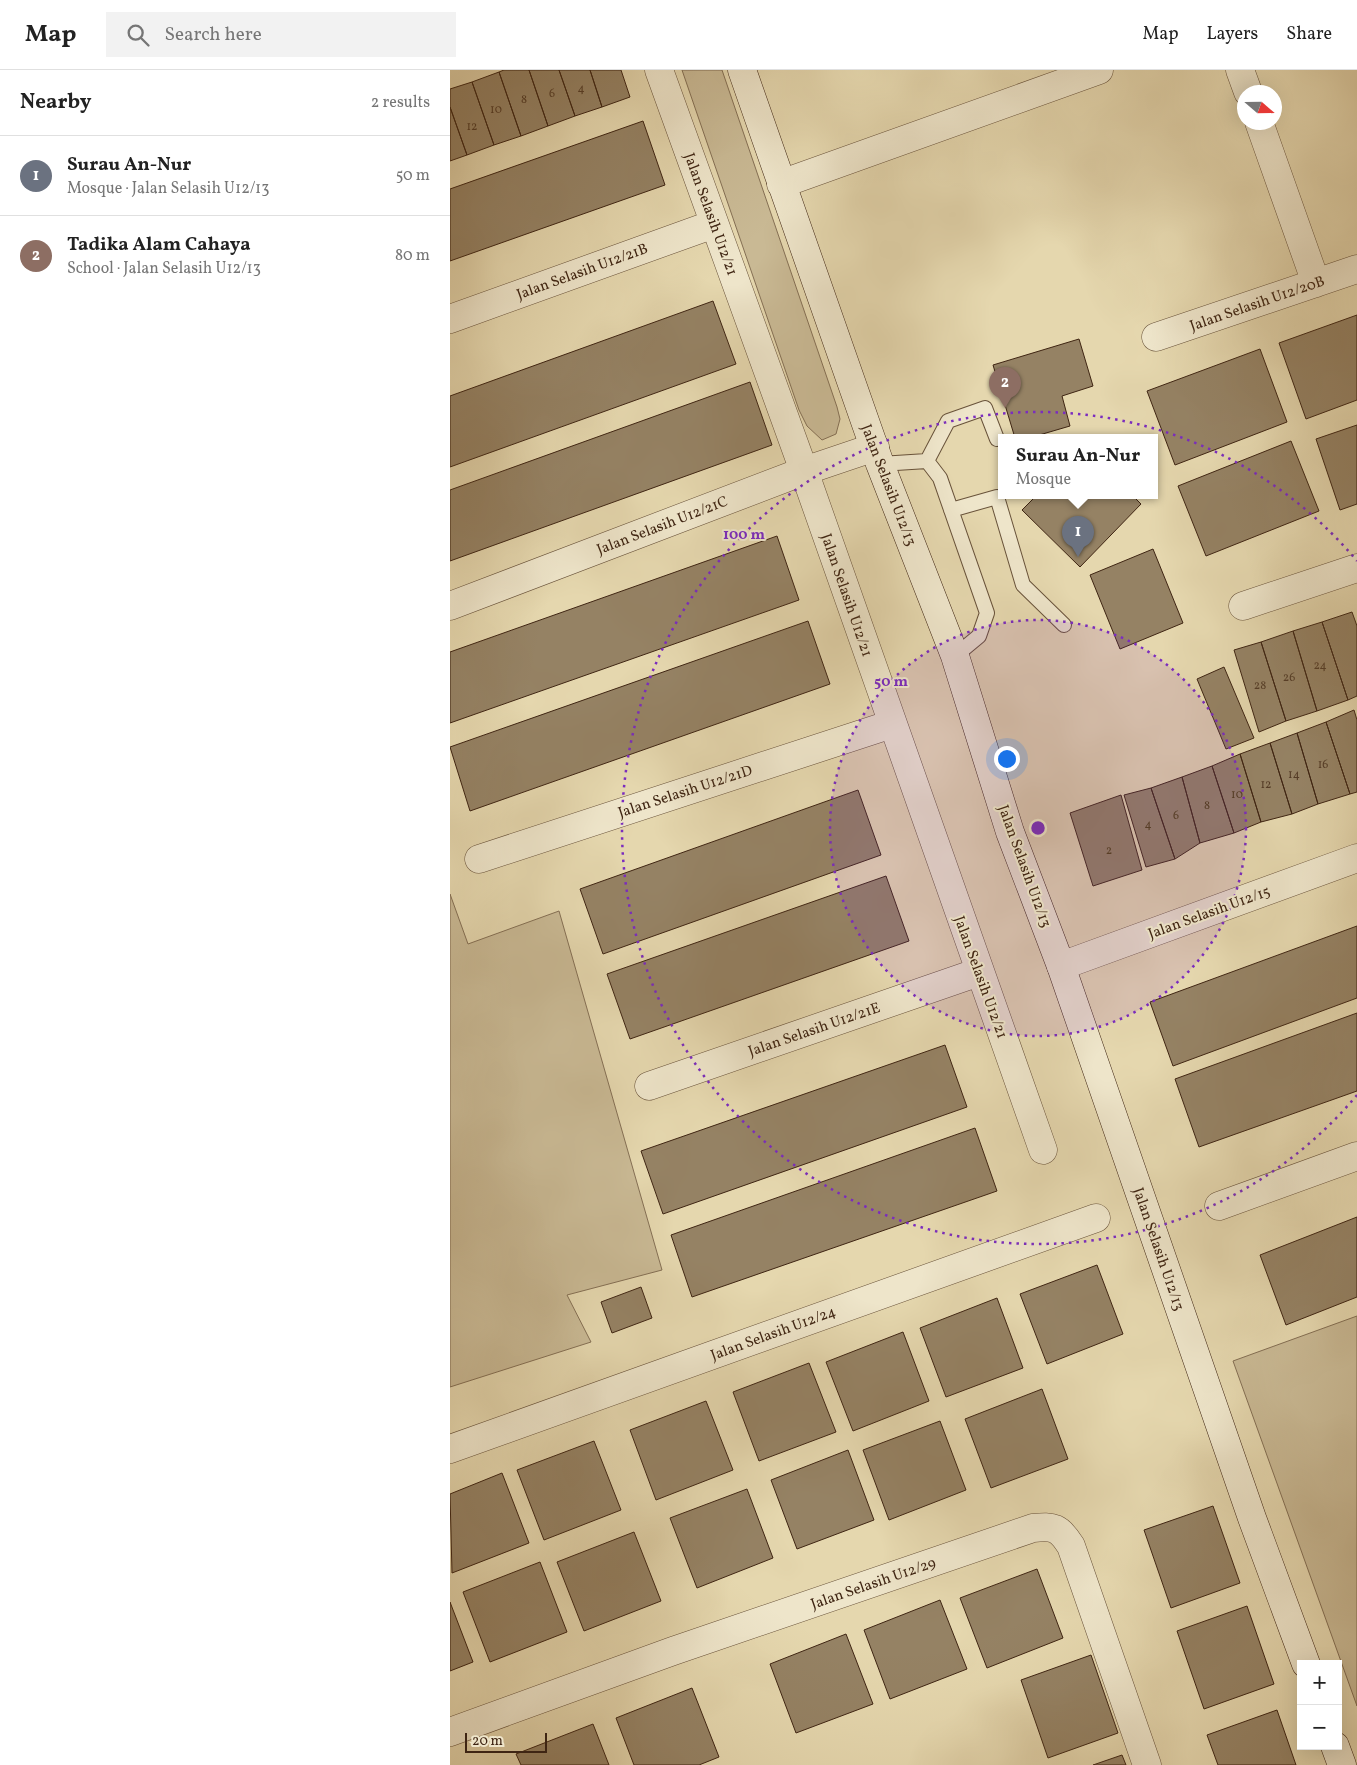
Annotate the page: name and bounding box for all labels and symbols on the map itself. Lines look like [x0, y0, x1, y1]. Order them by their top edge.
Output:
house number: 4 [577, 81, 585, 97]
north arrow [1237, 85, 1282, 130]
house number: 6 [549, 86, 555, 102]
house number: 8 [521, 92, 527, 108]
house number: 10 [490, 102, 502, 118]
house number: 12 [466, 119, 478, 135]
street label: Jalan Selasih U12/21 [678, 150, 742, 279]
street label: Jalan Selasih U12/21B [514, 239, 651, 306]
street label: Jalan Selasih U12/20B [1187, 271, 1328, 337]
pin: 2 [989, 367, 1021, 408]
street label: Jalan Selasih U12/13 [855, 422, 921, 550]
street label: Jalan Selasih U12/21C [594, 492, 731, 561]
pin: 1 [1062, 516, 1094, 557]
text: 100 m [723, 525, 766, 546]
street label: Jalan Selasih U12/21 [815, 531, 877, 660]
house number: 24 [1313, 658, 1327, 674]
house number: 26 [1283, 670, 1295, 686]
text: 50 m [874, 672, 908, 693]
house number: 28 [1254, 678, 1266, 694]
your location [994, 746, 1020, 772]
house number: 16 [1318, 757, 1328, 773]
street label: Jalan Selasih U12/21D [616, 761, 755, 824]
house number: 14 [1288, 767, 1300, 783]
house number: 12 [1260, 777, 1272, 793]
house number: 10 [1231, 787, 1243, 803]
house number: 8 [1204, 798, 1210, 814]
street label: Jalan Selasih U12/13 [992, 802, 1056, 931]
house number: 6 [1173, 808, 1179, 824]
house number: 4 [1144, 817, 1152, 833]
centre of rings [1029, 819, 1047, 837]
house number: 2 [1106, 843, 1112, 859]
street label: Jalan Selasih U12/15 [1145, 882, 1274, 945]
street label: Jalan Selasih U12/21 [948, 913, 1012, 1042]
street label: Jalan Selasih U12/21E [746, 998, 883, 1063]
street label: Jalan Selasih U12/13 [1127, 1185, 1189, 1314]
street label: Jalan Selasih U12/24 [708, 1302, 839, 1367]
street label: Jalan Selasih U12/29 [808, 1553, 939, 1616]
scale bar [465, 1730, 548, 1753]

